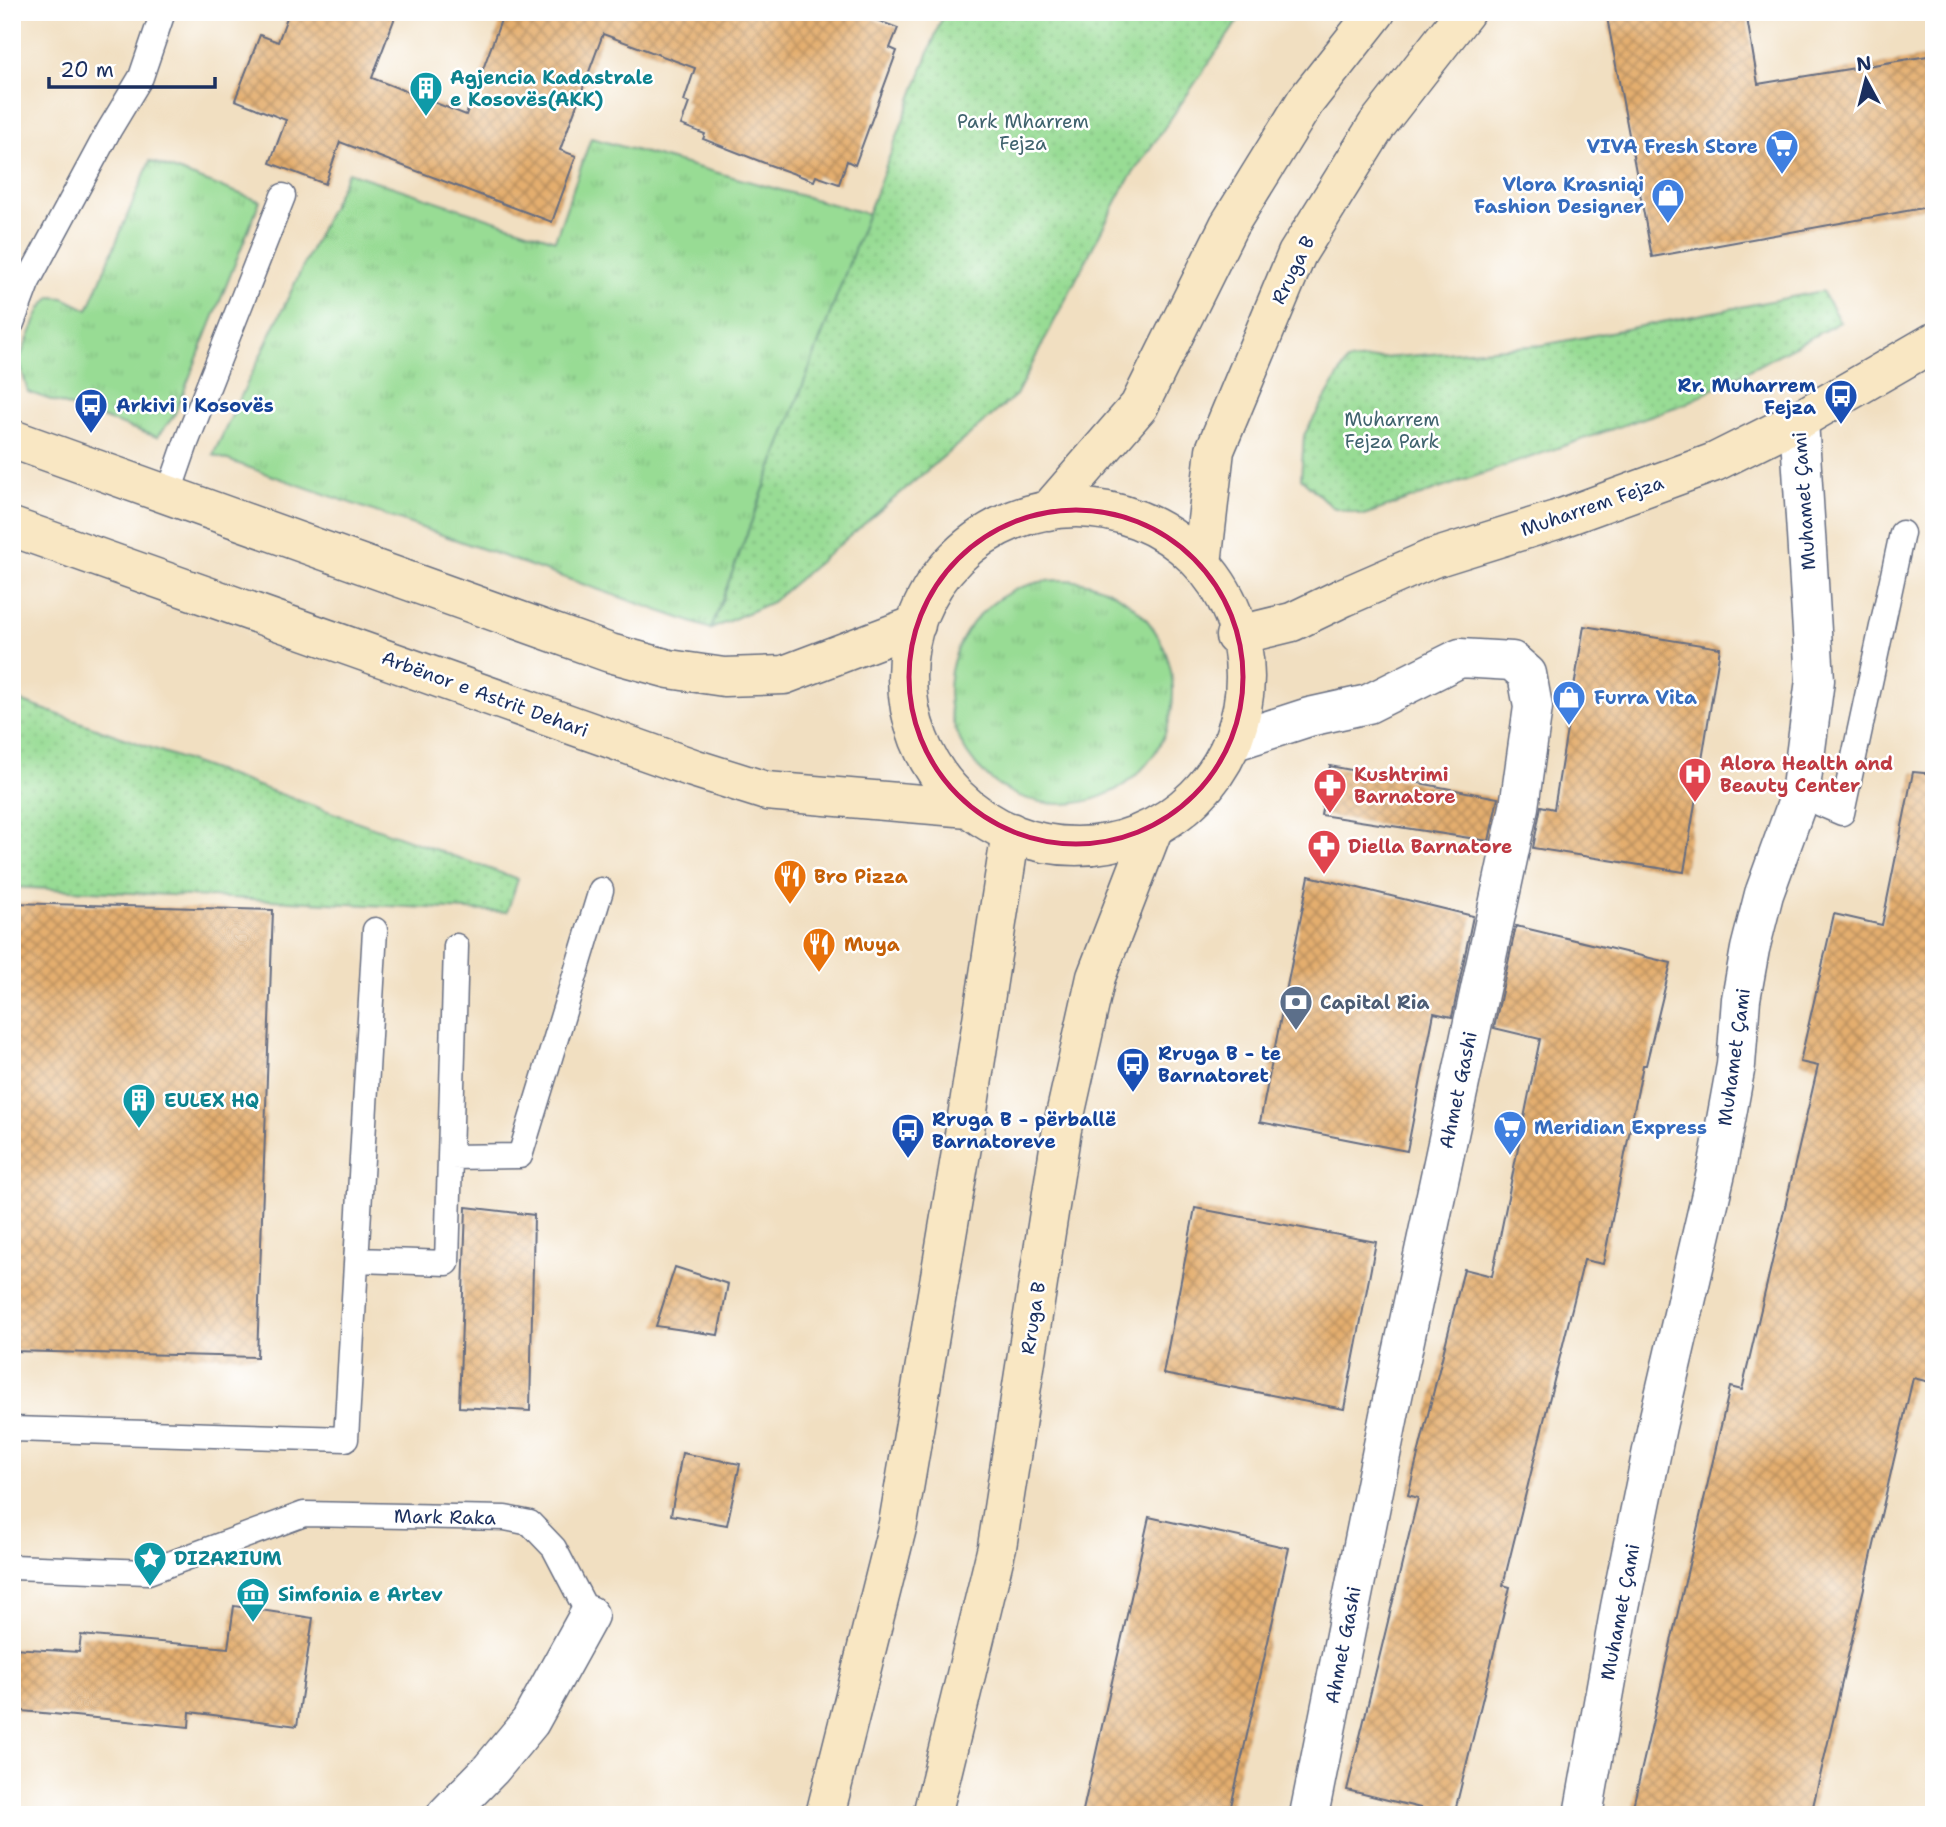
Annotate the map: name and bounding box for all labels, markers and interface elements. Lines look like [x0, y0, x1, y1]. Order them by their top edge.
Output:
scale bar [49, 46, 215, 90]
north arrow [1830, 46, 1900, 116]
text: N [1855, 50, 1873, 77]
text: 20 m [60, 56, 114, 84]
place label: Agjencia Kadastrale e Kosovës(AKK) [450, 65, 653, 112]
building icon: Agjencia Kadastrale e Kosovës(AKK) [407, 69, 445, 118]
park label: Park Mharrem Fejza [957, 109, 1089, 156]
supermarket icon: VIVA Fresh Store [1763, 127, 1801, 176]
place label: VIVA Fresh Store [1587, 134, 1758, 159]
place label: Vlora Krasniqi Fashion Designer [1474, 172, 1644, 219]
shop icon: Vlora Krasniqi Fashion Designer [1649, 176, 1687, 225]
street label: Rruga B [1266, 232, 1320, 308]
place label: Rr. Muharrem Fejza [1678, 373, 1816, 420]
bus stop icon: Rr. Muharrem Fejza [1822, 377, 1860, 426]
bus stop icon: Arkivi i Kosovës [72, 386, 110, 435]
place label: Arkivi i Kosovës [116, 393, 274, 418]
park label: Muharrem Fejza Park [1344, 407, 1440, 454]
street label: Muhamet Çami [1787, 431, 1821, 571]
street label: Muharrem Fejza [1517, 470, 1667, 542]
street label: Arbënor e Astrit Dehari [378, 645, 592, 743]
shop icon: Furra Vita [1550, 678, 1588, 727]
place label: Furra Vita [1594, 685, 1697, 710]
place label: Alora Health and Beauty Center [1720, 751, 1893, 798]
hospital icon: Alora Health and Beauty Center [1676, 755, 1714, 804]
place label: Kushtrimi Barnatore [1354, 762, 1456, 809]
pharmacy icon: Kushtrimi Barnatore [1311, 766, 1349, 815]
pharmacy icon: Diella Barnatore [1305, 827, 1343, 876]
place label: Diella Barnatore [1348, 834, 1513, 859]
restaurant icon: Bro Pizza [771, 857, 809, 906]
place label: Bro Pizza [814, 864, 908, 889]
restaurant icon: Muya [800, 925, 838, 974]
place label: Muya [844, 932, 900, 957]
bank icon: Capital Ria [1277, 983, 1315, 1032]
street label: Muhamet Çami [1712, 987, 1756, 1127]
place label: Capital Ria [1320, 990, 1430, 1015]
street label: Ahmet Gashi [1433, 1029, 1483, 1151]
place label: Rruga B - te Barnatoret [1158, 1041, 1281, 1088]
bus stop icon: Rruga B - te Barnatoret [1114, 1045, 1152, 1094]
building icon: EULEX HQ [120, 1081, 158, 1130]
place label: EULEX HQ [164, 1088, 259, 1113]
place label: Rruga B - përballë Barnatoreve [932, 1107, 1116, 1154]
supermarket icon: Meridian Express [1491, 1108, 1529, 1157]
bus stop icon: Rruga B - përballë Barnatoreve [889, 1111, 927, 1160]
place label: Meridian Express [1534, 1115, 1707, 1140]
street label: Rruga B [1015, 1280, 1051, 1356]
street label: Mark Raka [394, 1504, 496, 1530]
place icon: DIZARIUM [131, 1539, 169, 1588]
street label: Muhamet Çami [1594, 1541, 1646, 1683]
place label: DIZARIUM [174, 1546, 282, 1571]
museum icon: Simfonia e Artev [234, 1575, 272, 1624]
place label: Simfonia e Artev [278, 1582, 443, 1607]
street label: Ahmet Gashi [1319, 1584, 1367, 1706]

